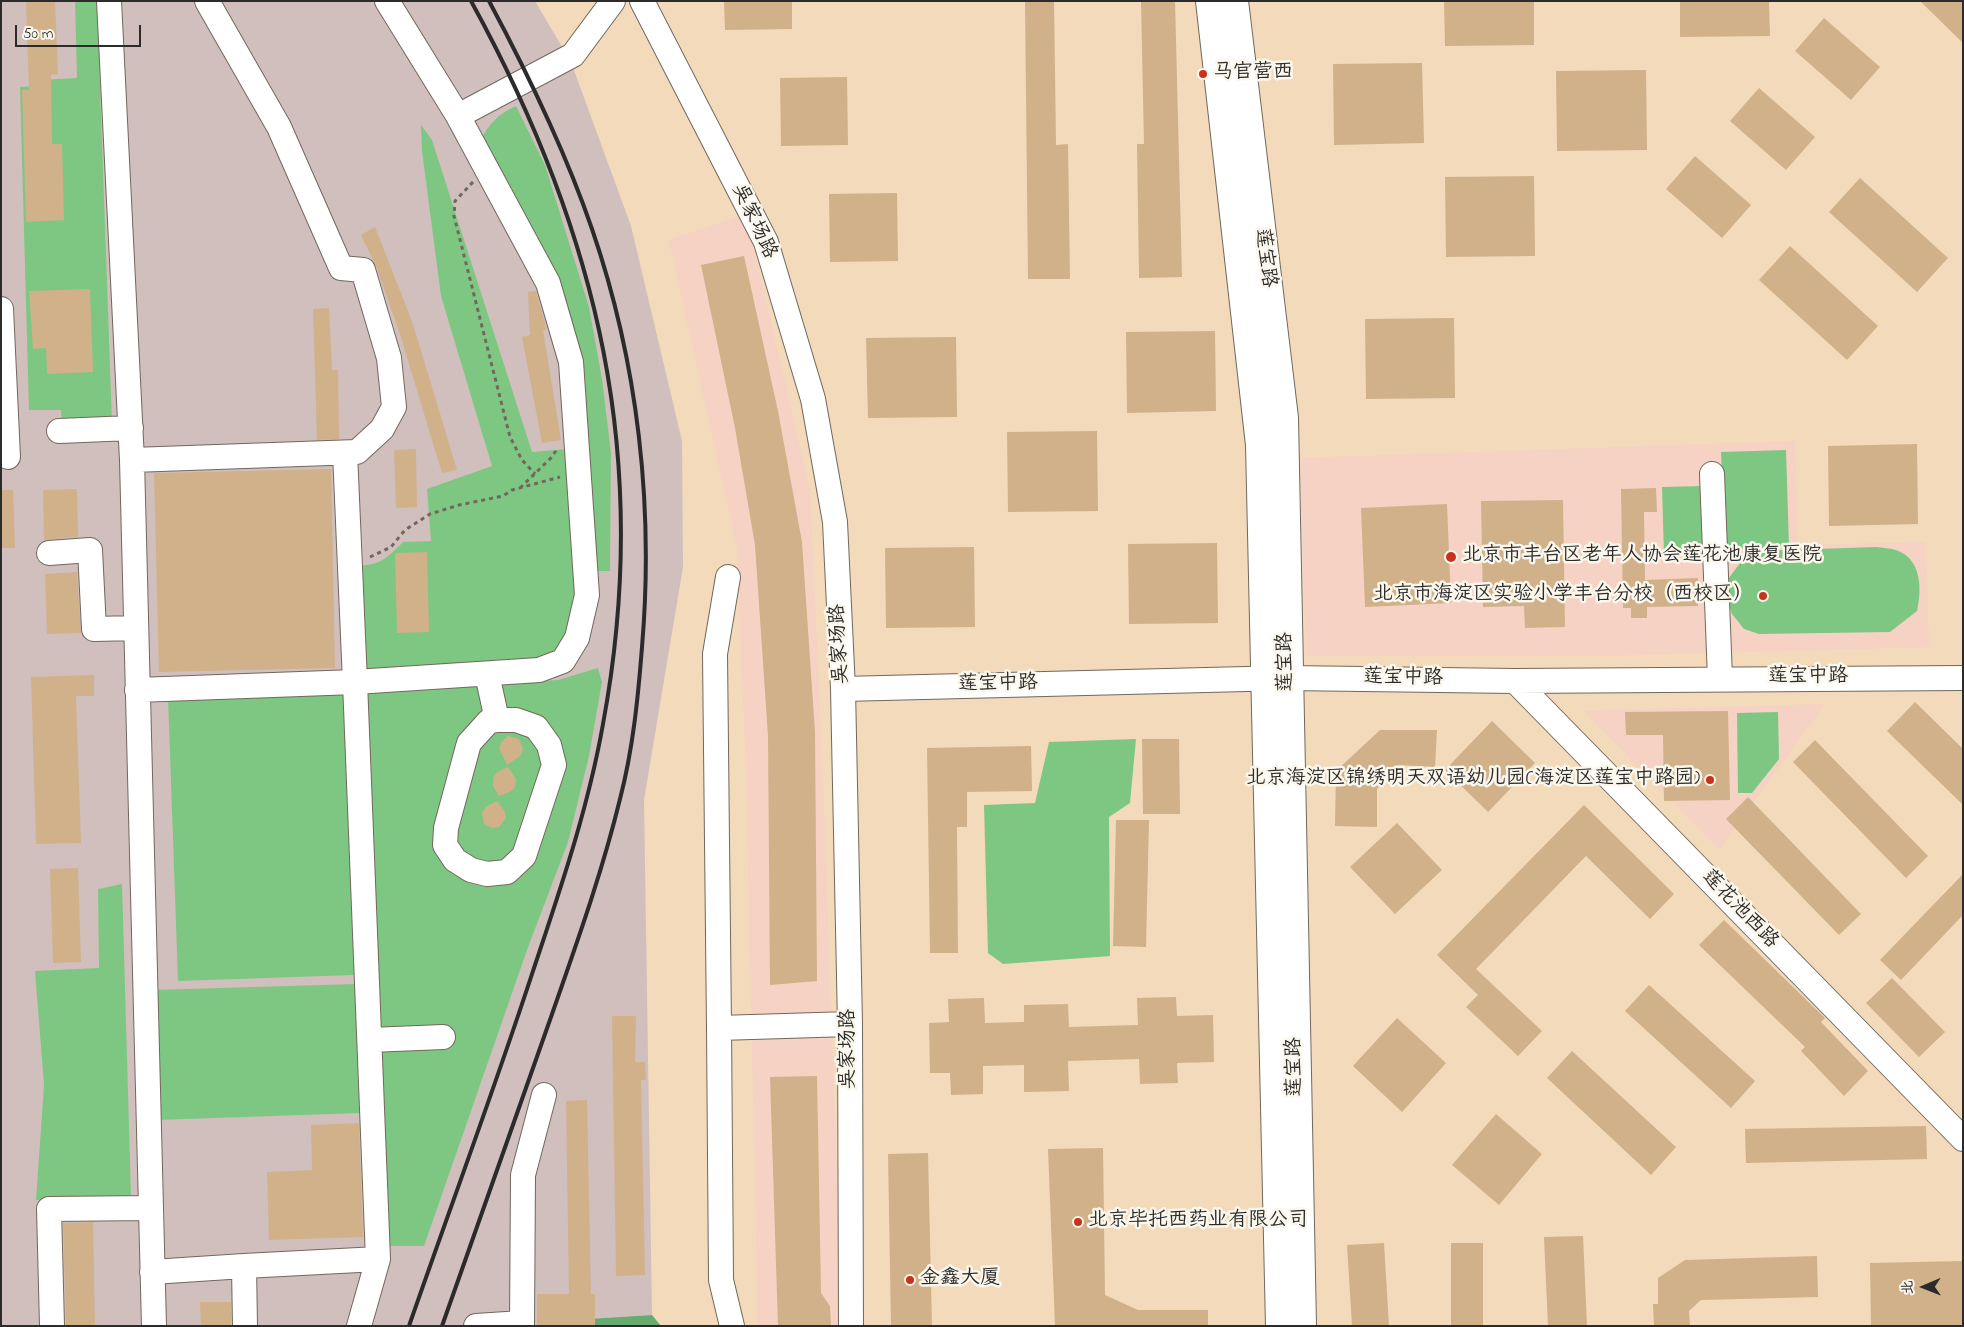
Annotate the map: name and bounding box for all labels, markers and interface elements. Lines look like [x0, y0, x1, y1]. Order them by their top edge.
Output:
scale bar [18, 15, 144, 47]
text: 50 m [23, 23, 53, 45]
place label: 马官营西 [1213, 62, 1293, 86]
marker: 马官营西 [1197, 68, 1209, 80]
street label: 吴家场路 [725, 181, 781, 263]
street label: 莲宝路 [1248, 227, 1280, 289]
place label: 北京市丰台区老年人协会莲花池康复医院 [1462, 545, 1822, 569]
marker: 北京市丰台区老年人协会莲花池康复医院 [1444, 550, 1458, 564]
place label: 北京市海淀区实验小学丰台分校（西校区） [1373, 584, 1753, 608]
marker: 北京市海淀区实验小学丰台分校（西校区） [1757, 590, 1769, 602]
street label: 吴家场路 [827, 603, 855, 685]
street label: 莲宝路 [1274, 632, 1300, 692]
street label: 莲宝中路 [1363, 666, 1443, 692]
street label: 莲宝中路 [1768, 666, 1848, 690]
street label: 莲宝中路 [958, 672, 1038, 698]
place label: 北京海淀区锦绣明天双语幼儿园(海淀区莲宝中路园) [1246, 768, 1700, 792]
marker: 北京海淀区锦绣明天双语幼儿园(海淀区莲宝中路园) [1704, 774, 1716, 786]
street label: 莲花池西路 [1696, 866, 1782, 954]
street label: 吴家场路 [838, 1009, 862, 1089]
street label: 莲宝路 [1283, 1037, 1309, 1097]
place label: 北京毕托西药业有限公司 [1088, 1210, 1308, 1234]
marker: 北京毕托西药业有限公司 [1072, 1216, 1084, 1228]
north arrow [1899, 1262, 1949, 1312]
place label: 金鑫大厦 [920, 1268, 1000, 1292]
marker: 金鑫大厦 [904, 1274, 916, 1286]
text: 北 [1898, 1280, 1919, 1294]

